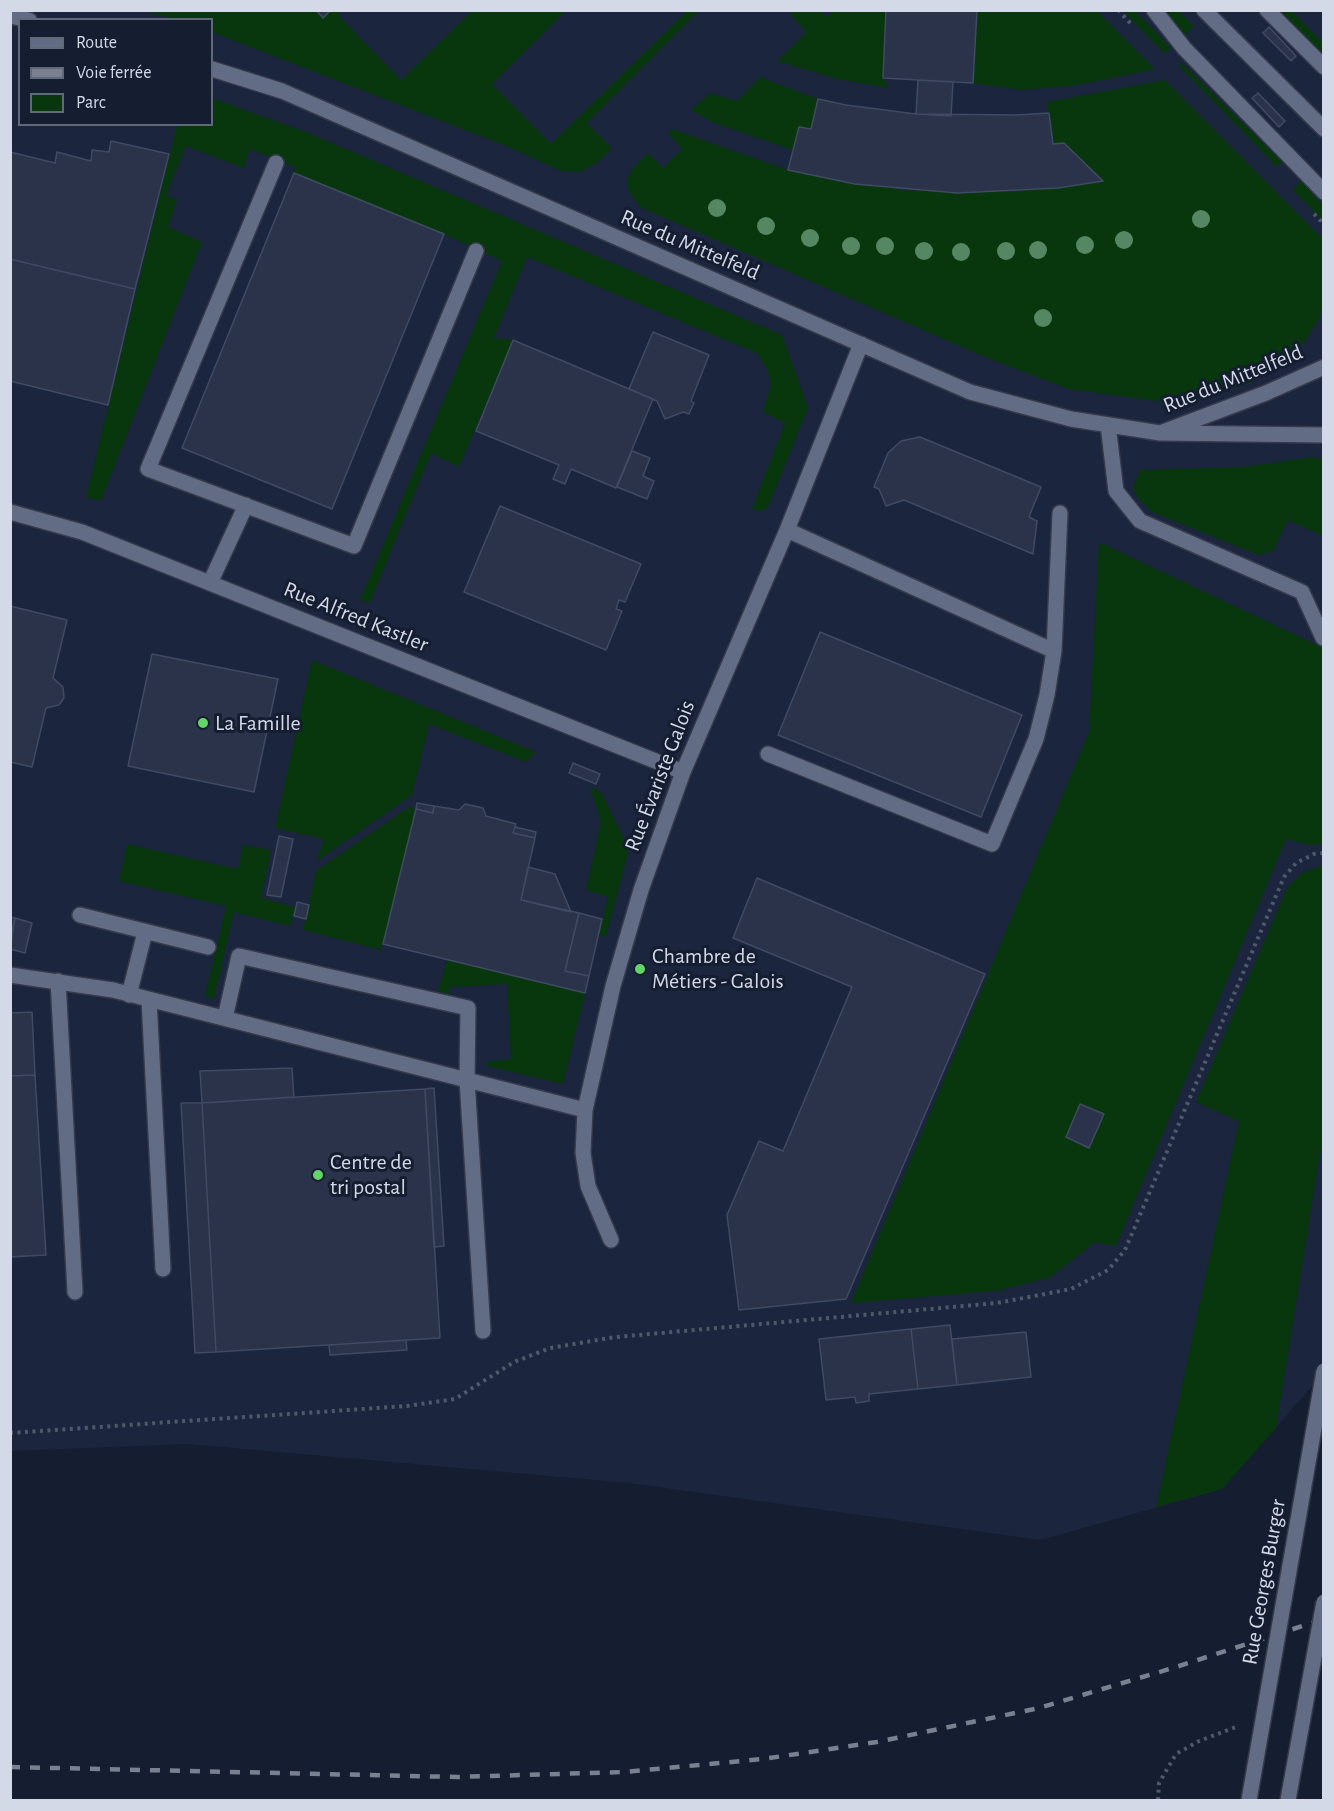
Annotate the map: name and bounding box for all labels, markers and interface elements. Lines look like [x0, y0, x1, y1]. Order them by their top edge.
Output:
legend [18, 18, 213, 126]
text: Route [76, 34, 117, 52]
text: Voie ferrée [76, 64, 151, 82]
text: Parc [76, 94, 106, 112]
street label: Rue du Mittelfeld [617, 204, 763, 286]
street label: Rue du Mittelfeld [1159, 339, 1307, 419]
street label: Rue Alfred Kastler [280, 576, 432, 658]
street label: Rue Évariste Galois [619, 697, 701, 855]
place label: La Famille [215, 710, 301, 736]
marker: La Famille [196, 716, 210, 730]
place label: Chambre de Métiers - Galois [652, 943, 784, 994]
marker: Chambre de Métiers - Galois [633, 962, 647, 976]
place label: Centre de tri postal [330, 1149, 412, 1200]
marker: Centre de tri postal [311, 1168, 325, 1182]
street label: Rue Georges Burger [1236, 1497, 1292, 1667]

